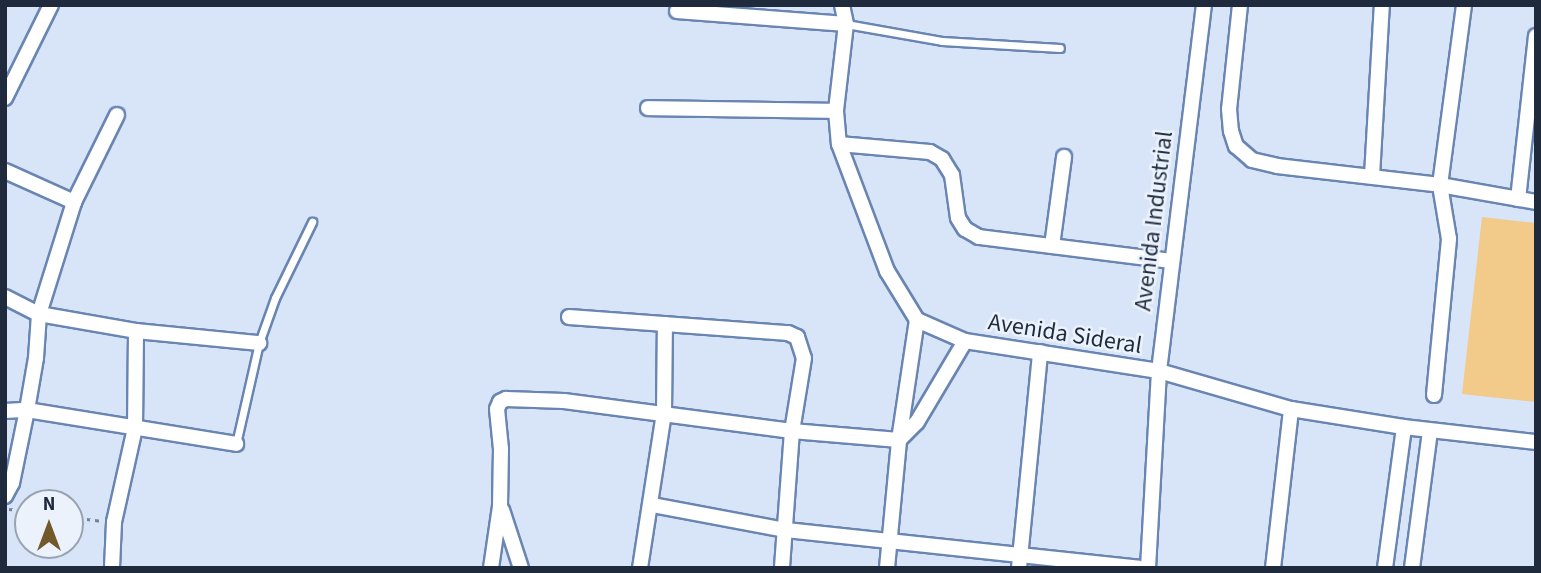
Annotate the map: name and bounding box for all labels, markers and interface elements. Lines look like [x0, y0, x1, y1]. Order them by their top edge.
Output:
street label: Avenida Industrial [1129, 129, 1179, 313]
street label: Avenida Sideral [986, 308, 1144, 360]
north arrow [14, 489, 84, 559]
text: N [43, 491, 55, 518]

